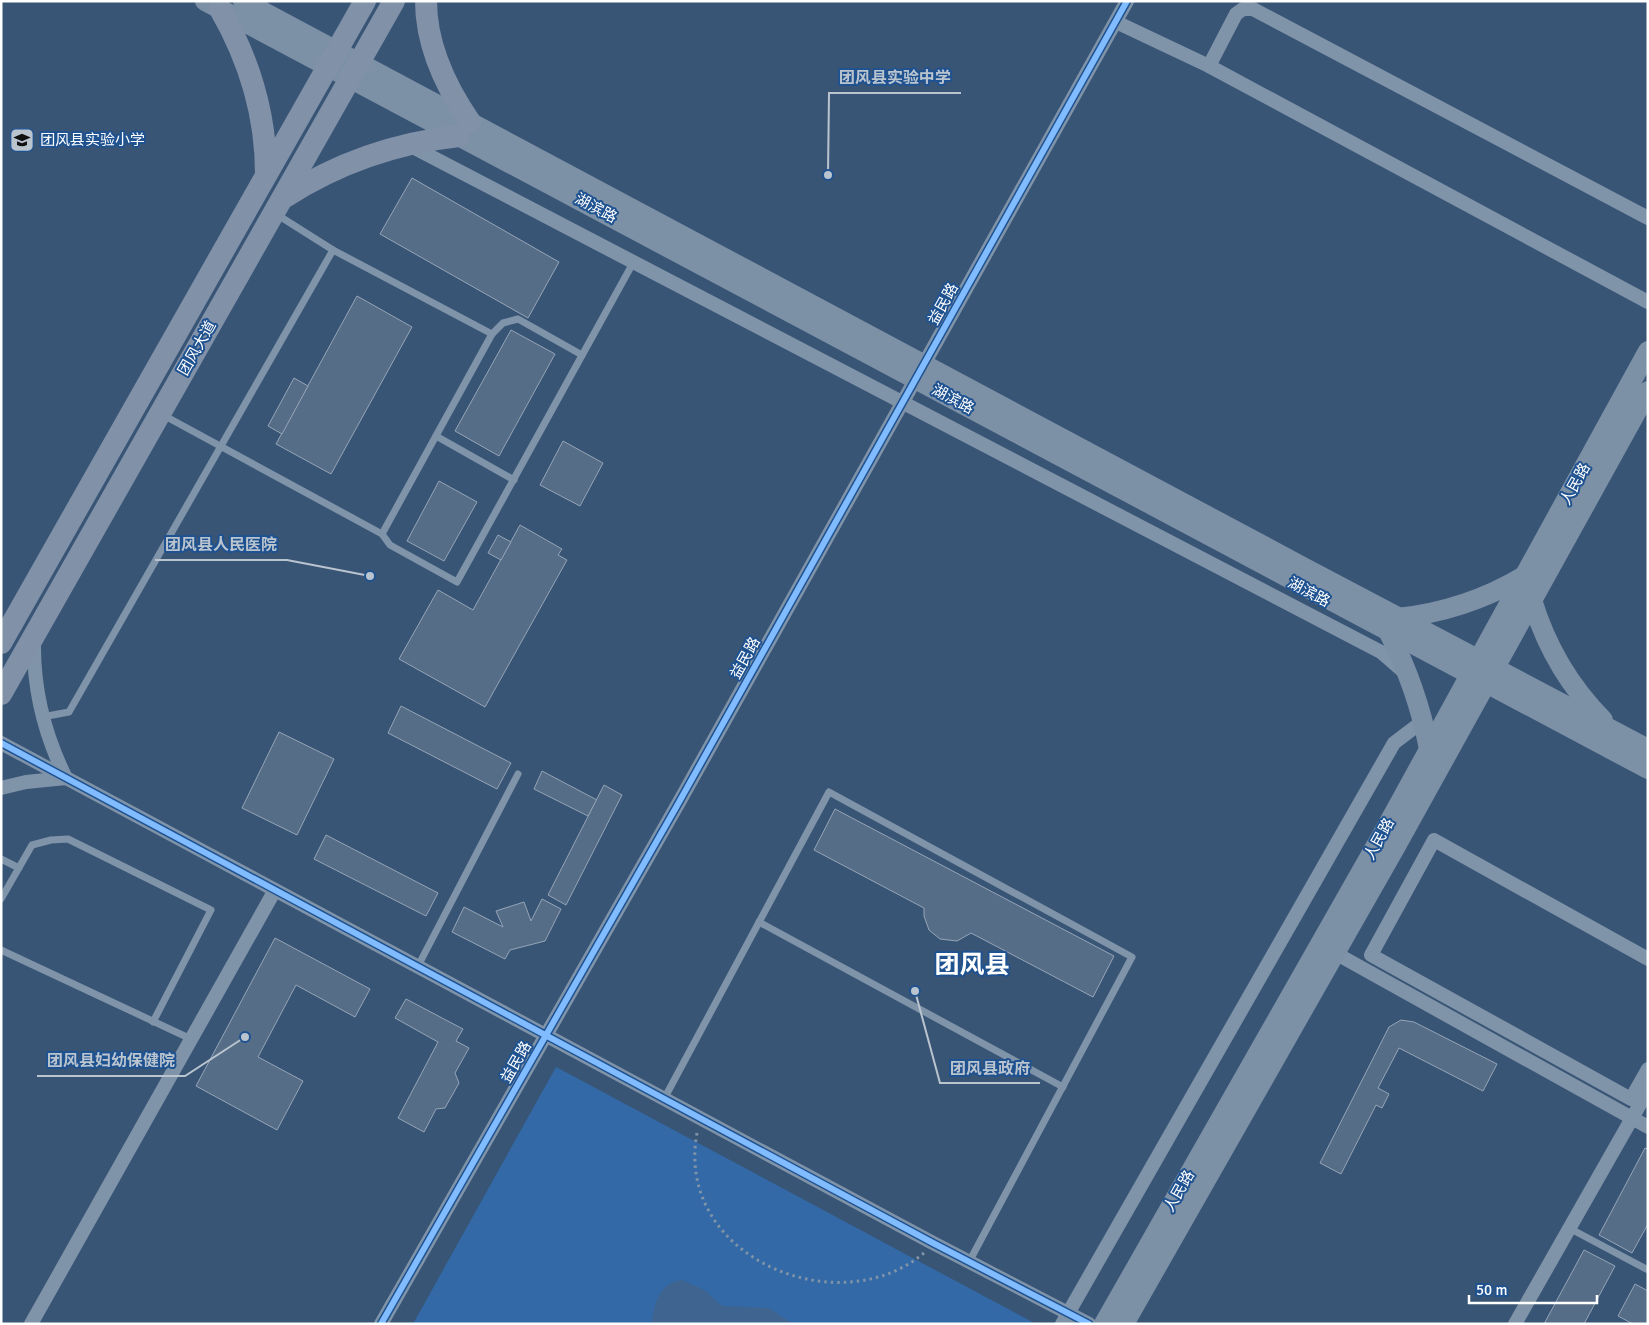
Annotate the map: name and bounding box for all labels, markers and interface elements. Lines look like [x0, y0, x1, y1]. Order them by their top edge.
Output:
callout: 团风县实验中学 [829, 62, 961, 93]
text: 团风县实验中学 [839, 68, 951, 88]
school or university icon: 团风县实验小学 [9, 127, 35, 153]
place label: 团风县实验小学 [40, 131, 145, 149]
street label: 湖滨路 [572, 189, 620, 227]
street label: 益民路 [924, 280, 962, 328]
street label: 团风大道 [174, 318, 220, 378]
street label: 湖滨路 [929, 380, 977, 418]
street label: 人民路 [1556, 460, 1594, 508]
callout: 团风县人民医院 [155, 529, 287, 560]
text: 团风县人民医院 [165, 535, 277, 555]
street label: 湖滨路 [1285, 573, 1333, 611]
street label: 益民路 [726, 634, 764, 682]
street label: 人民路 [1360, 815, 1398, 863]
district label: 团风县 [934, 949, 1010, 980]
street label: 益民路 [497, 1038, 535, 1086]
callout: 团风县妇幼保健院 [37, 1045, 185, 1076]
text: 团风县妇幼保健院 [47, 1051, 175, 1071]
callout: 团风县政府 [940, 1052, 1040, 1083]
text: 团风县政府 [950, 1059, 1030, 1079]
street label: 人民路 [1160, 1167, 1198, 1215]
scale bar [1469, 1272, 1596, 1304]
text: 50 m [1476, 1281, 1507, 1299]

